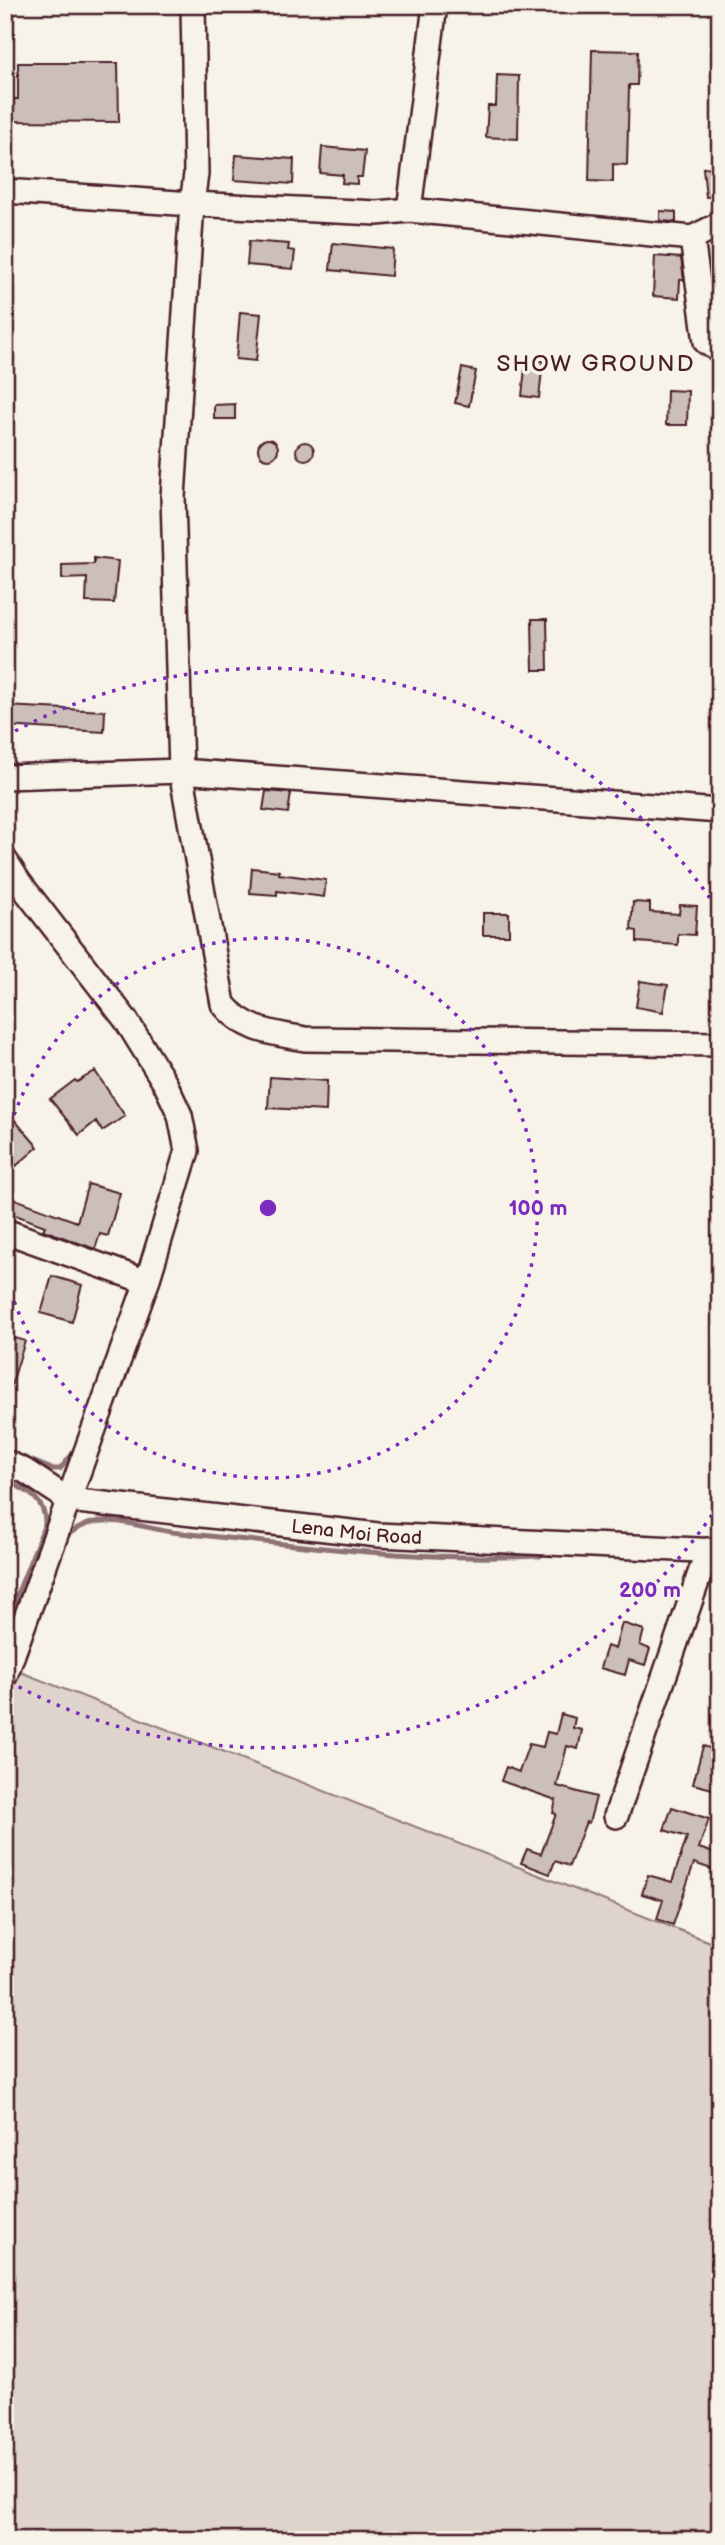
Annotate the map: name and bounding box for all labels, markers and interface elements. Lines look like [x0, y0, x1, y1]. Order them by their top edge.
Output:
district label: SHOW GROUND [497, 350, 695, 378]
centre of rings [256, 1196, 280, 1220]
text: 100 m [509, 1196, 567, 1221]
street label: Lena Moi Road [290, 1515, 422, 1550]
text: 200 m [619, 1578, 681, 1603]

